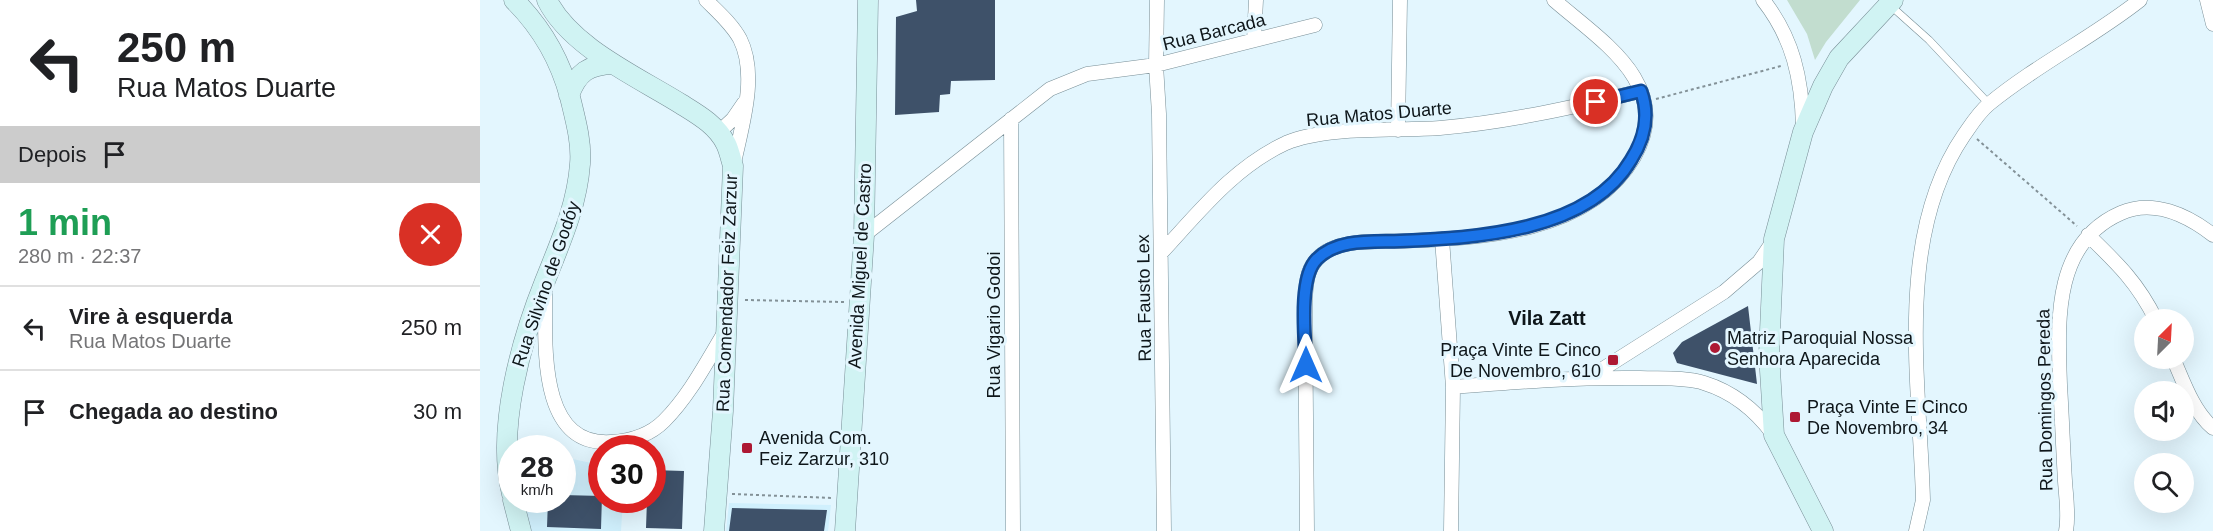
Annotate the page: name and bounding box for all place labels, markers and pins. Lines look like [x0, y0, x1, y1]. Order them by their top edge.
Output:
pin [1570, 76, 1621, 127]
place label: Matriz Paroquial Nossa Senhora Aparecida [1727, 328, 1914, 369]
place label: Praça Vinte E Cinco De Novembro, 610 [1440, 340, 1601, 381]
marker: Matriz Paroquial Nossa Senhora Aparecida [1708, 341, 1722, 355]
marker: Praça Vinte E Cinco De Novembro, 610 [1606, 353, 1620, 367]
place label: Praça Vinte E Cinco De Novembro, 34 [1807, 397, 1968, 438]
marker: Praça Vinte E Cinco De Novembro, 34 [1788, 410, 1802, 424]
place label: Avenida Com. Feiz Zarzur, 310 [759, 428, 889, 469]
marker: Avenida Com. Feiz Zarzur, 310 [740, 441, 754, 455]

